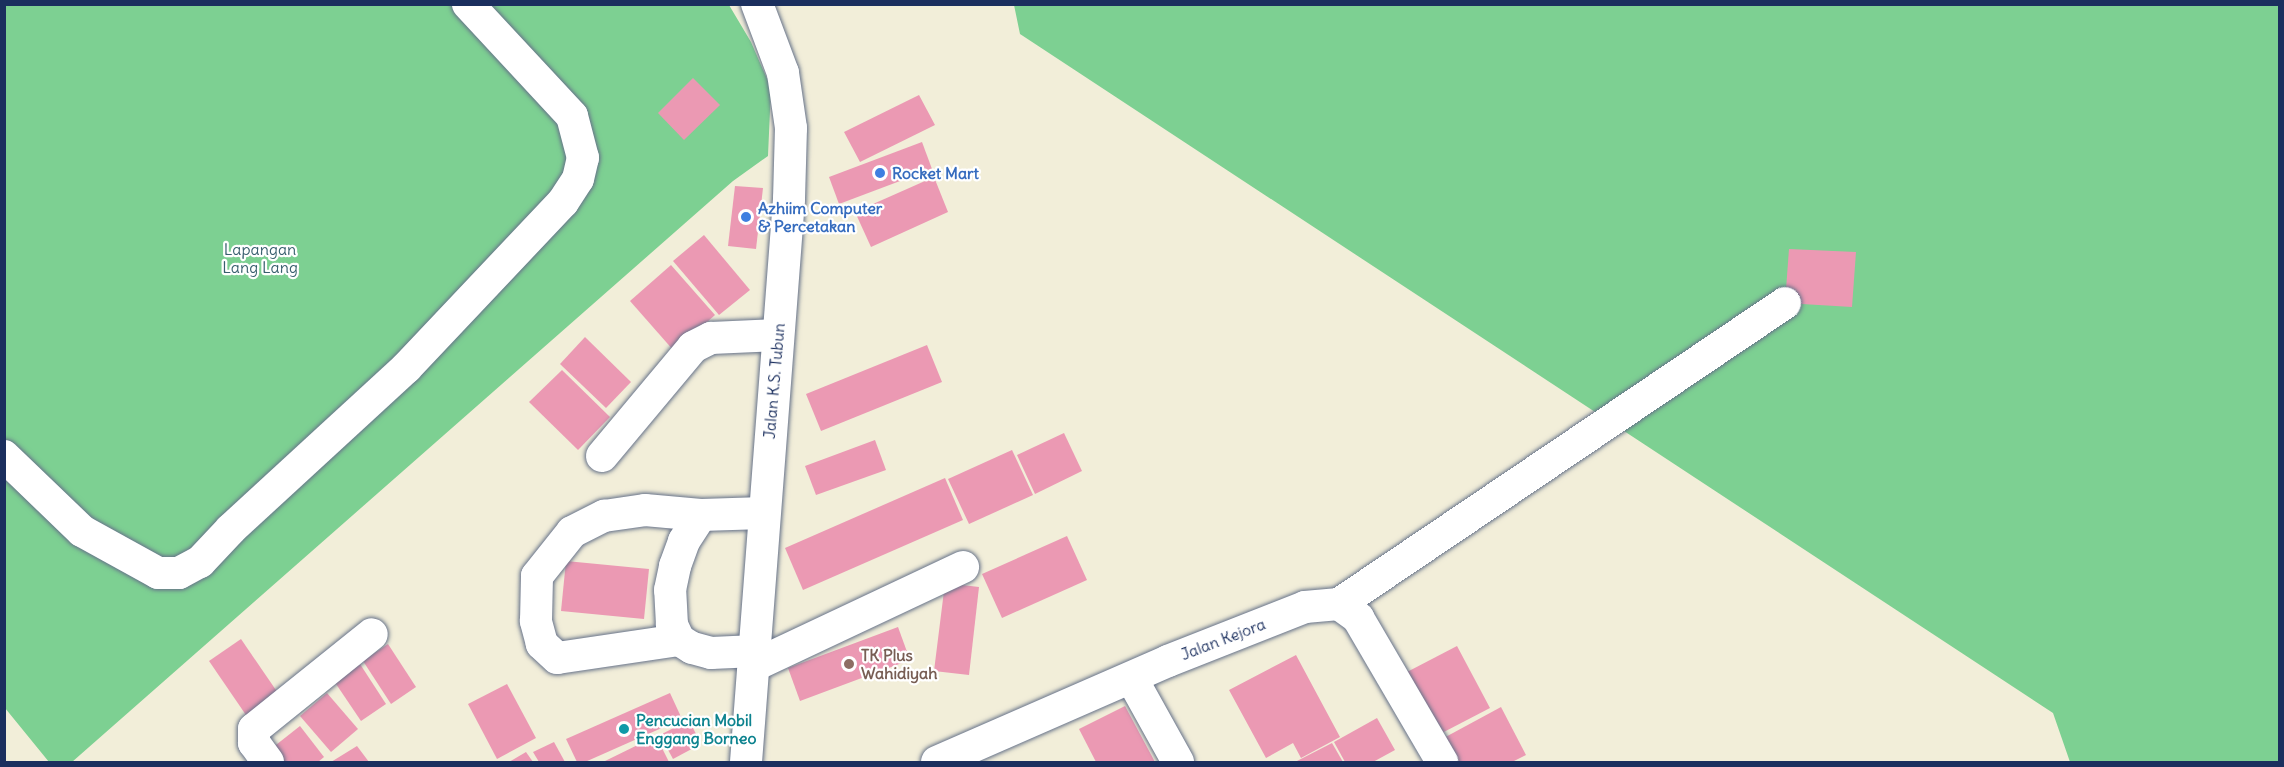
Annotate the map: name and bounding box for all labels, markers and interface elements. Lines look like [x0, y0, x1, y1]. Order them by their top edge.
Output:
place label: Rocket Mart [892, 163, 979, 183]
marker: Rocket Mart [873, 166, 887, 180]
place label: Azhiim Computer & Percetakan [758, 198, 882, 236]
marker: Azhiim Computer & Percetakan [739, 210, 753, 224]
park label: Lapangan Lang Lang [222, 239, 298, 277]
street label: Jalan K.S. Tubun [759, 322, 789, 440]
street label: Jalan Kejora [1178, 614, 1268, 664]
place label: TK Plus Wahidiyah [861, 645, 937, 683]
marker: TK Plus Wahidiyah [842, 657, 856, 671]
place label: Pencucian Mobil Enggang Borneo [636, 710, 756, 748]
marker: Pencucian Mobil Enggang Borneo [617, 722, 631, 736]

